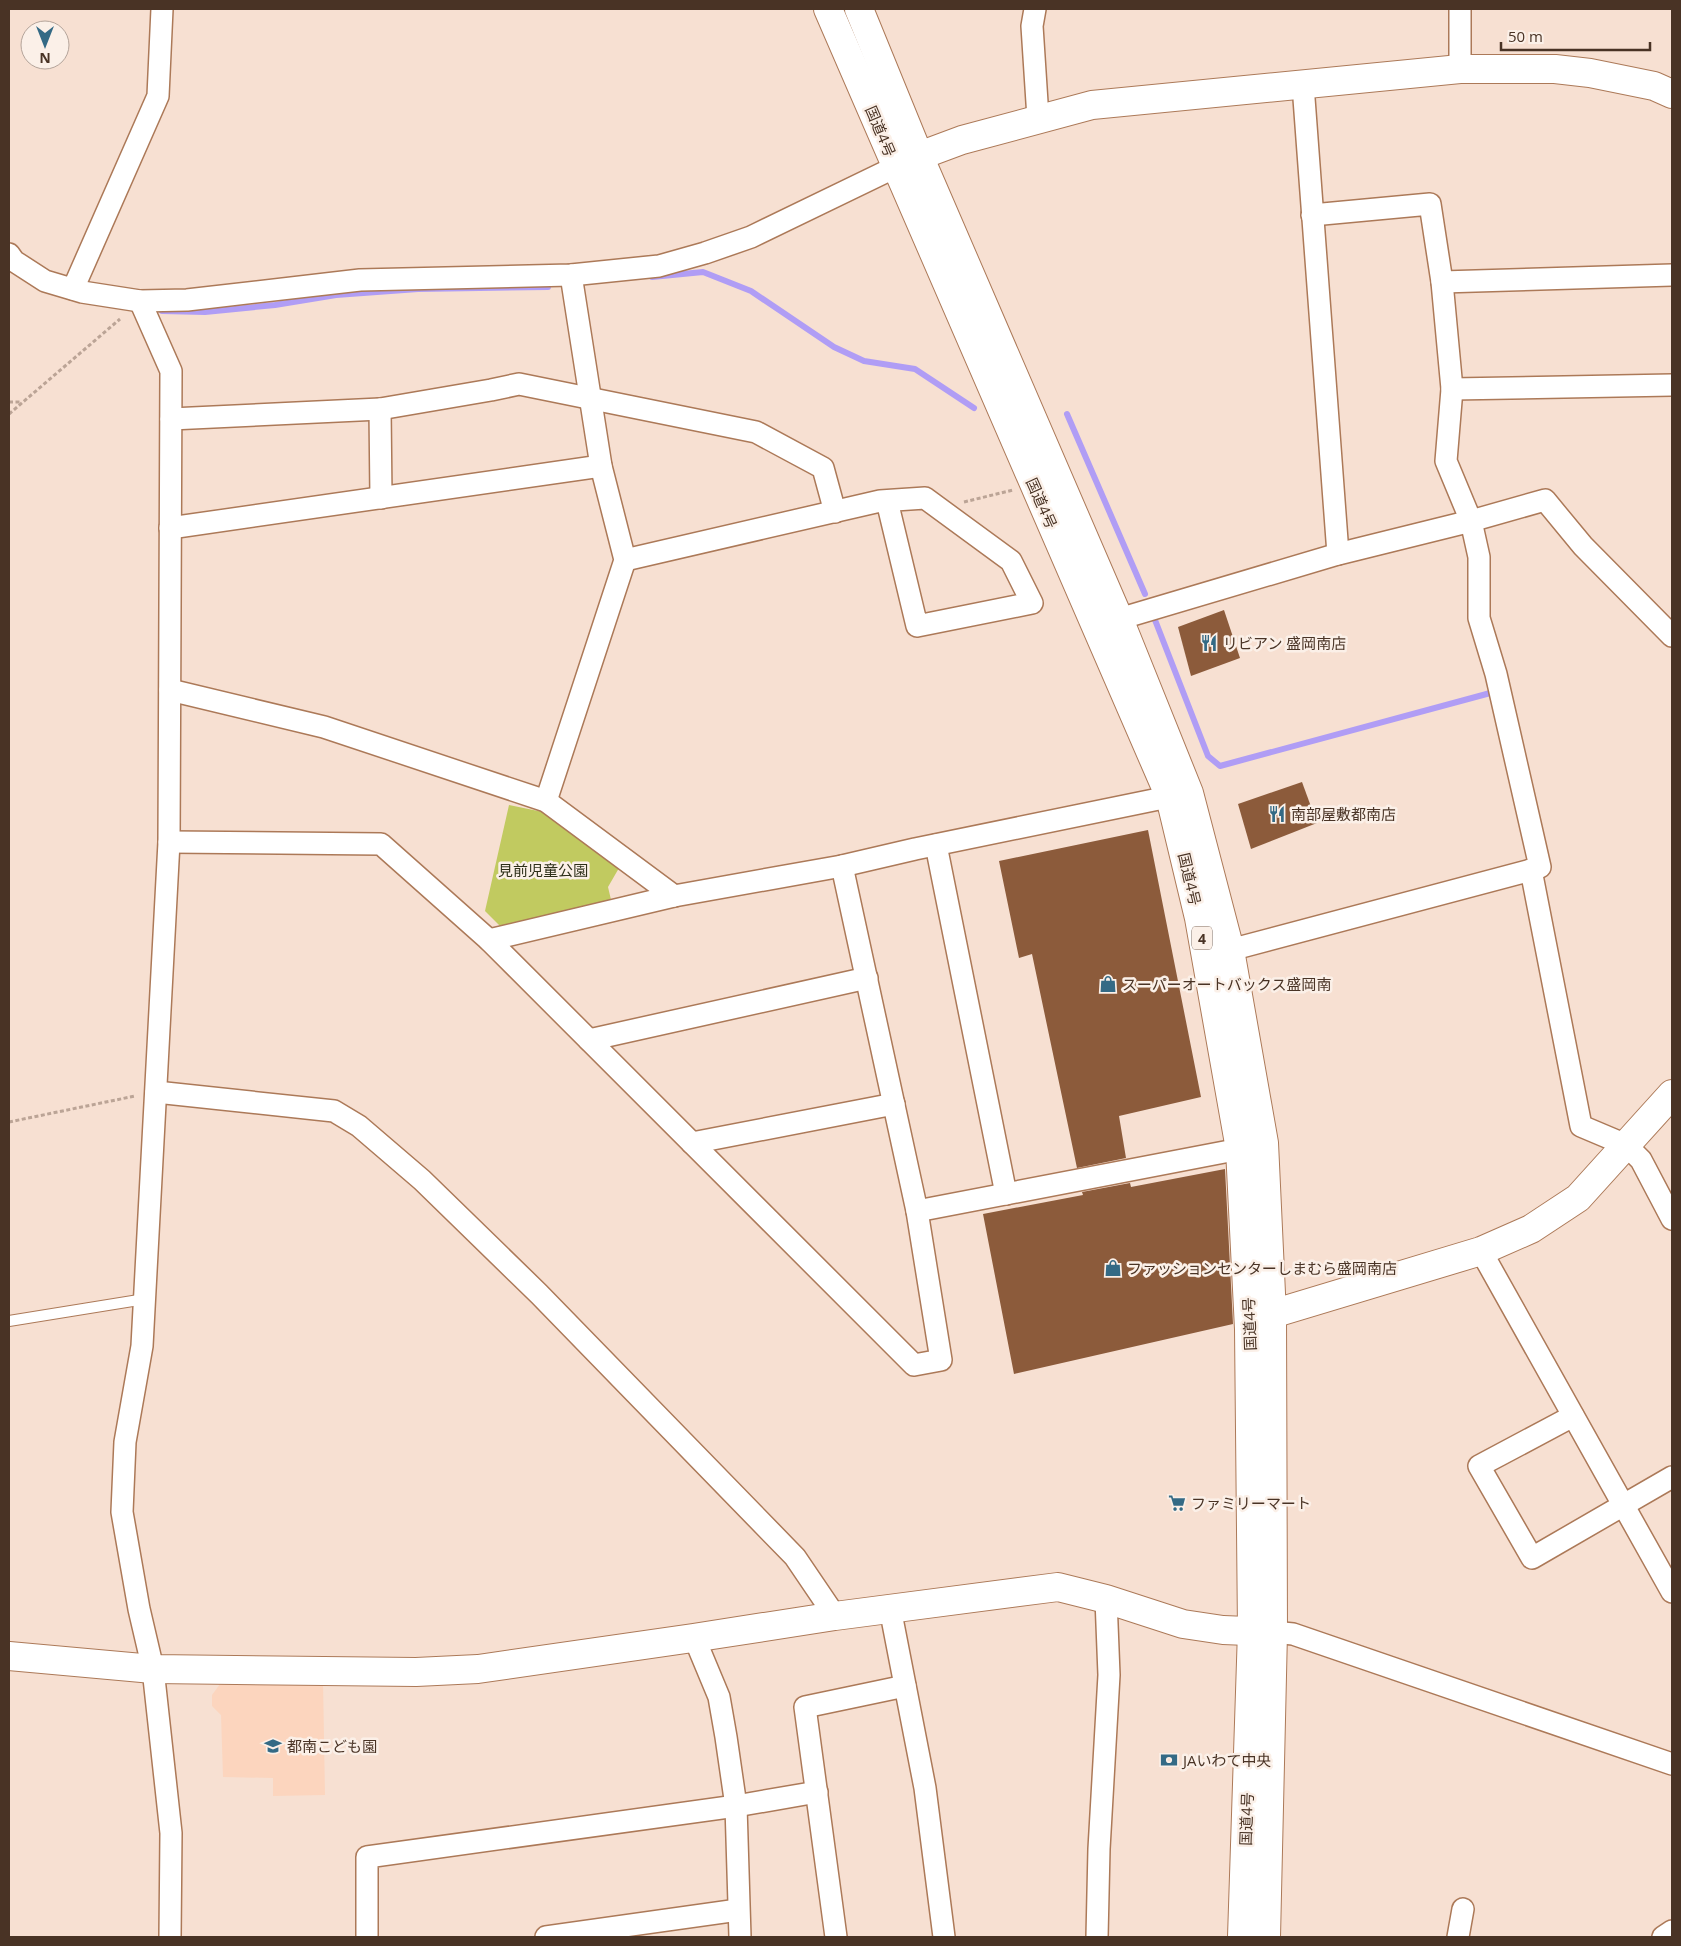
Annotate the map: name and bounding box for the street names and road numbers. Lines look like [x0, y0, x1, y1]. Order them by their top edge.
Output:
street label: 国道4号 [861, 102, 901, 160]
street label: 国道4号 [1022, 474, 1062, 532]
street label: 国道4号 [1174, 851, 1206, 907]
road number: 4 [1192, 926, 1212, 950]
street label: 国道4号 [1238, 1297, 1260, 1351]
street label: 国道4号 [1235, 1792, 1257, 1846]

